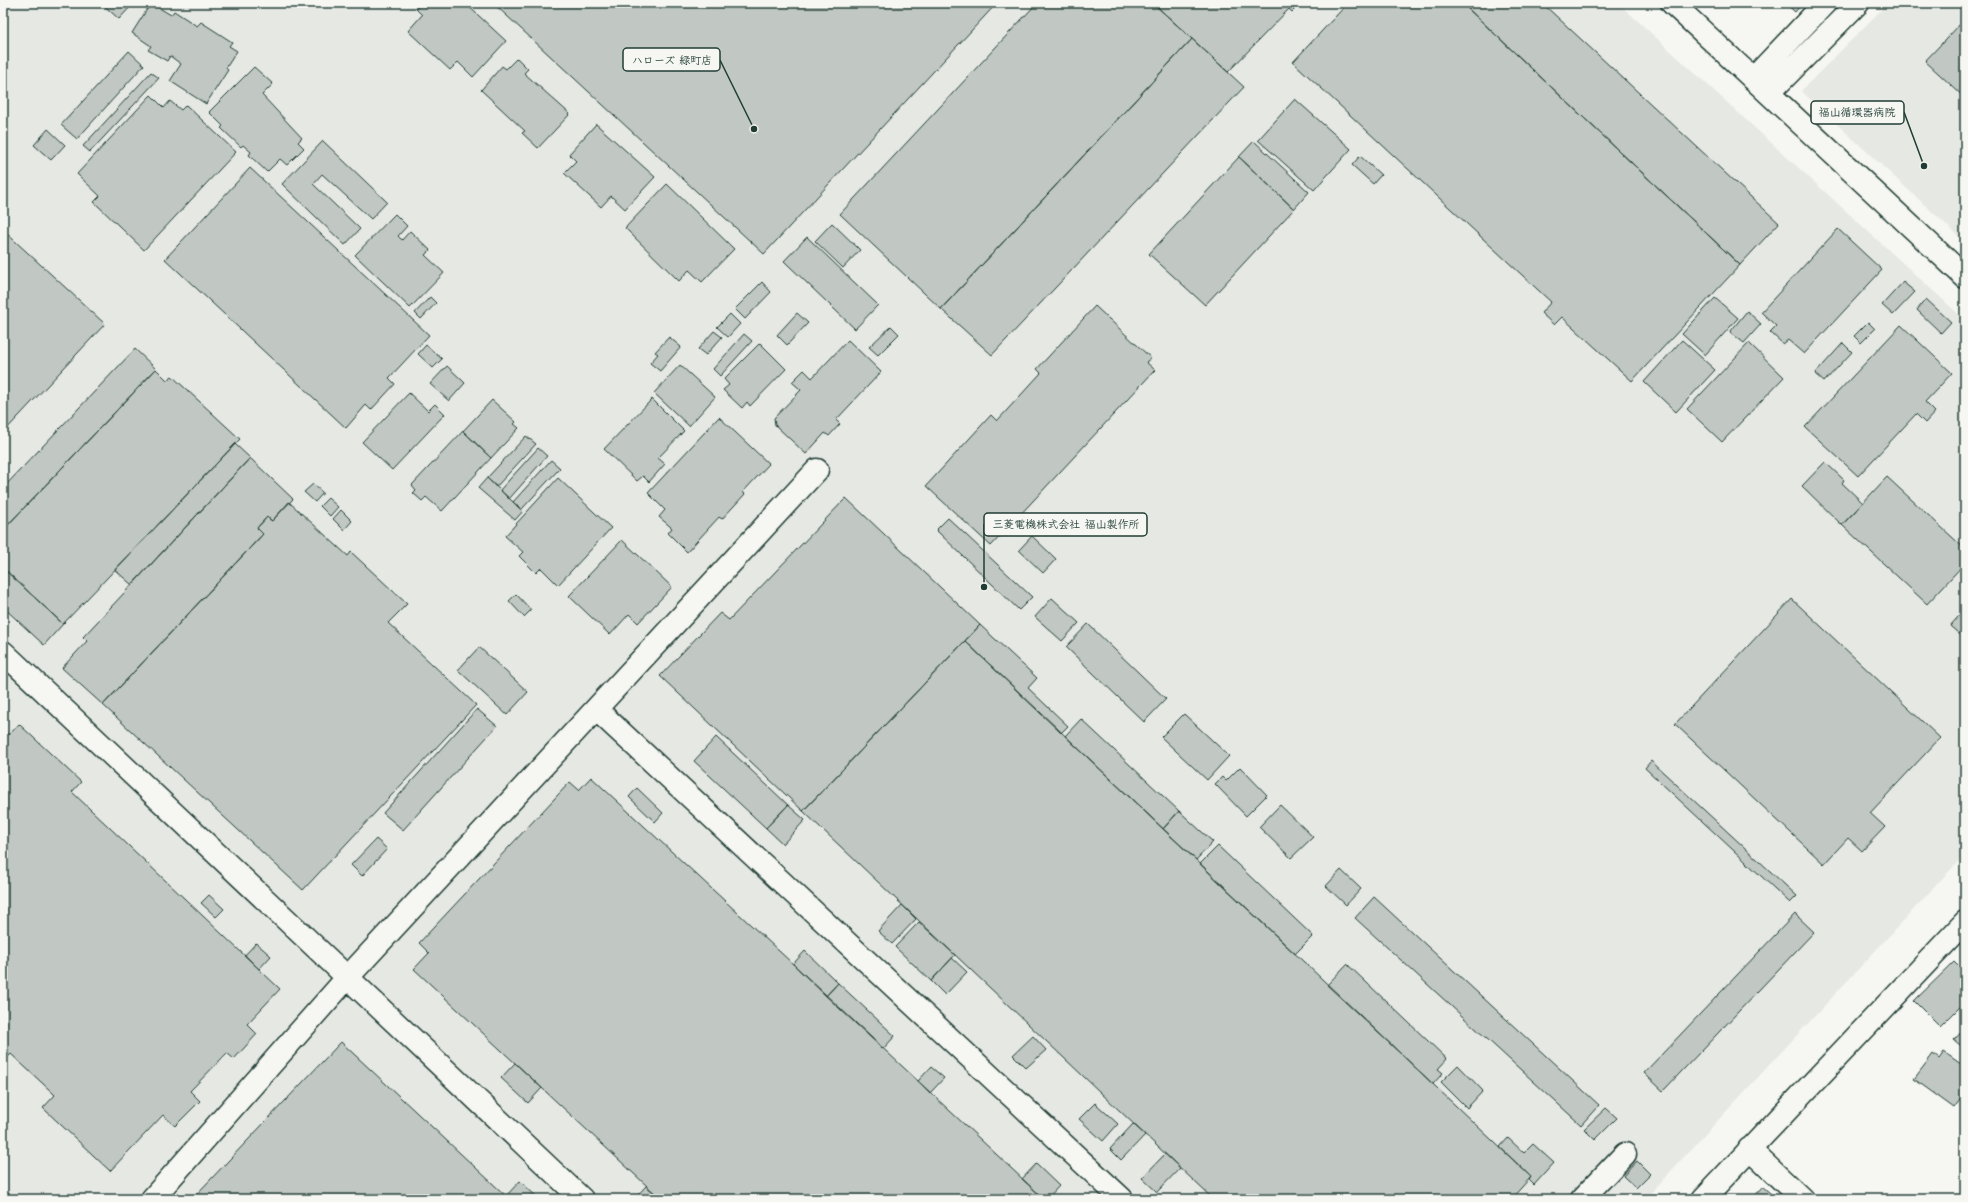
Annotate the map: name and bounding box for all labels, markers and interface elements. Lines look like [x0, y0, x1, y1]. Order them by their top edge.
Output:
callout: ハローズ 緑町店 [623, 48, 720, 71]
text: ハローズ 緑町店 [632, 52, 712, 70]
callout: 福山循環器病院 [1811, 101, 1904, 124]
text: 福山循環器病院 [1819, 104, 1896, 122]
callout: 三菱電機株式会社 福山製作所 [984, 513, 1147, 536]
text: 三菱電機株式会社 福山製作所 [992, 516, 1140, 534]

